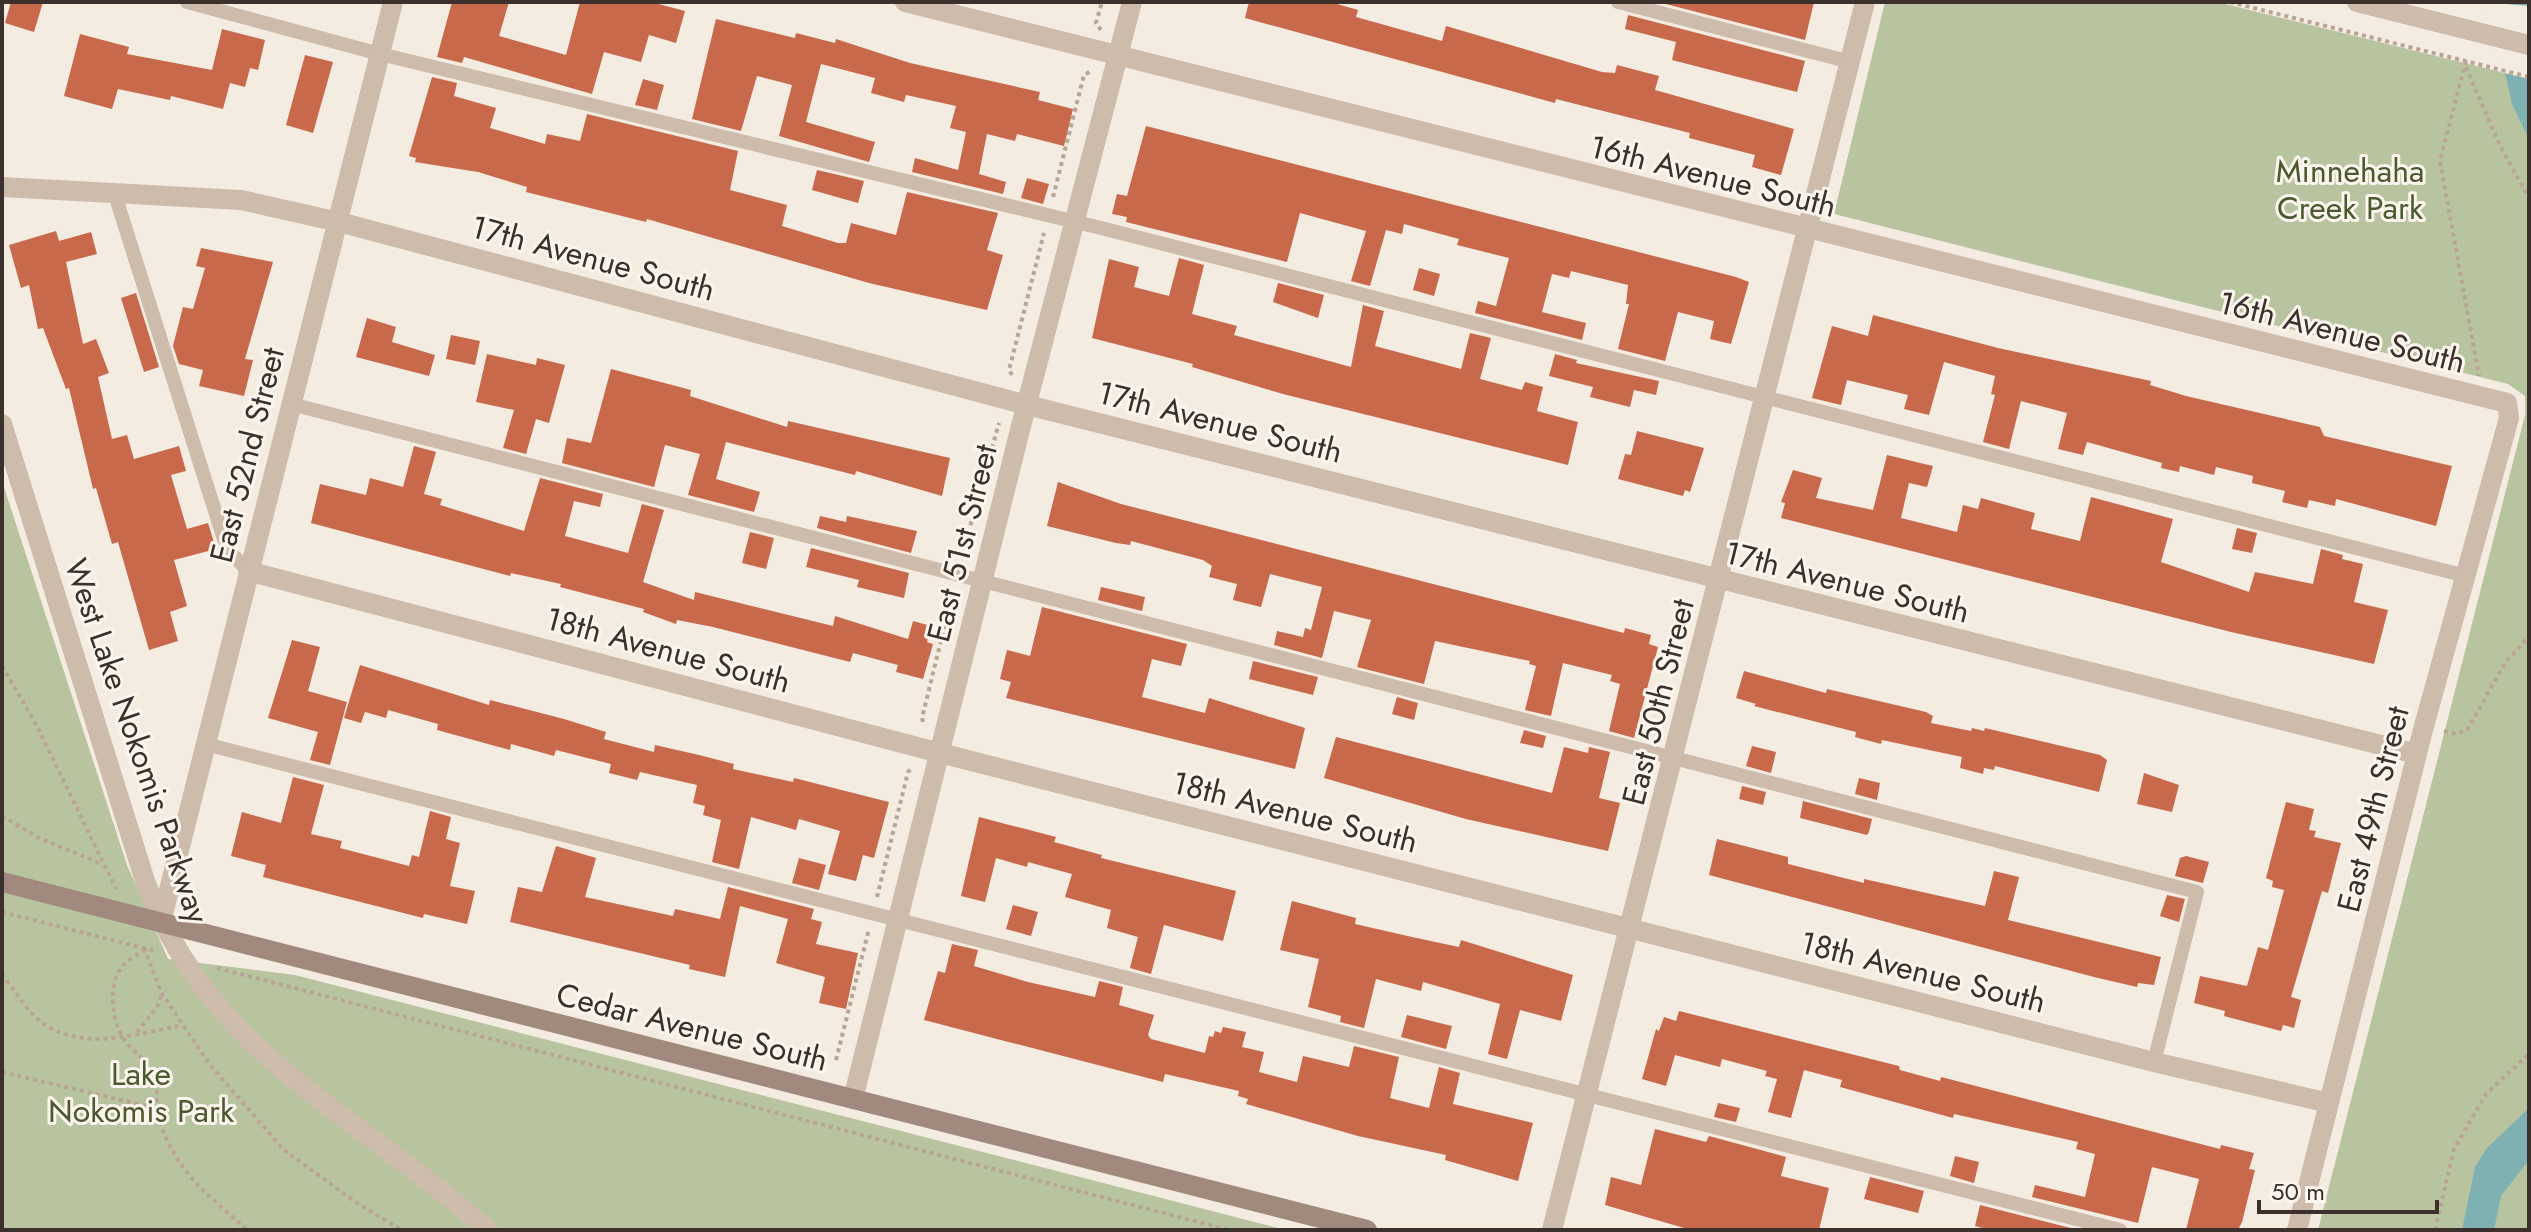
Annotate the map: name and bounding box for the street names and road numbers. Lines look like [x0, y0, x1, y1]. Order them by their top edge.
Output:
street label: 16th Avenue South [1585, 123, 1841, 229]
street label: 17th Avenue South [466, 203, 720, 313]
street label: 16th Avenue South [2214, 279, 2470, 385]
street label: East 52nd Street [198, 342, 296, 568]
street label: 17th Avenue South [1093, 369, 1347, 475]
street label: East 51st Street [915, 439, 1009, 647]
street label: 17th Avenue South [1720, 529, 1974, 635]
street label: West Lake Nokomis Parkway [53, 552, 221, 930]
street label: East 50th Street [1610, 594, 1706, 810]
street label: 18th Avenue South [541, 595, 795, 705]
street label: East 49th Street [2325, 701, 2421, 917]
street label: 18th Avenue South [1167, 759, 1423, 865]
street label: 18th Avenue South [1795, 919, 2051, 1025]
street label: Cedar Avenue South [551, 971, 833, 1083]

